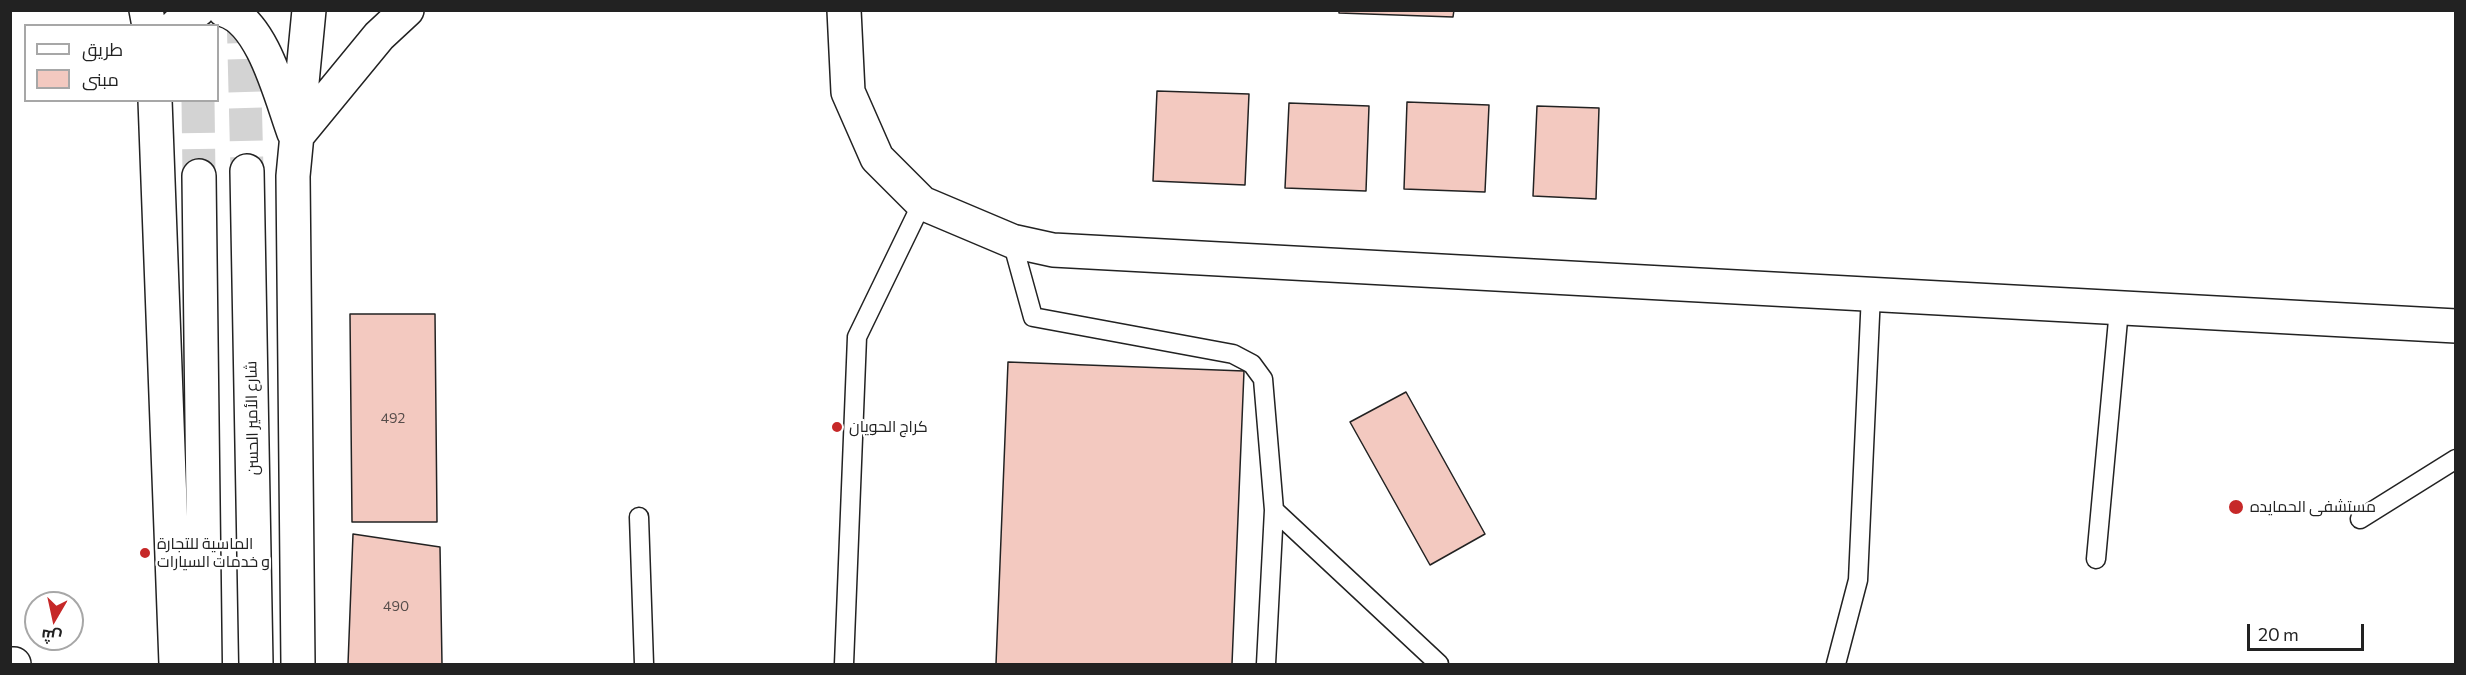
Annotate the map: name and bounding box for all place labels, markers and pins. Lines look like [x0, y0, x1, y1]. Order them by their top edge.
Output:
place label: كراج الحويان [849, 417, 928, 437]
marker: كراج الحويان [830, 420, 844, 434]
place label: مستشفى الحمايده [2250, 497, 2376, 517]
marker: مستشفى الحمايده [2227, 498, 2245, 516]
place label: الماسية للتجارة و خدمات السيارات [157, 534, 270, 572]
marker: الماسية للتجارة و خدمات السيارات [138, 546, 152, 560]

